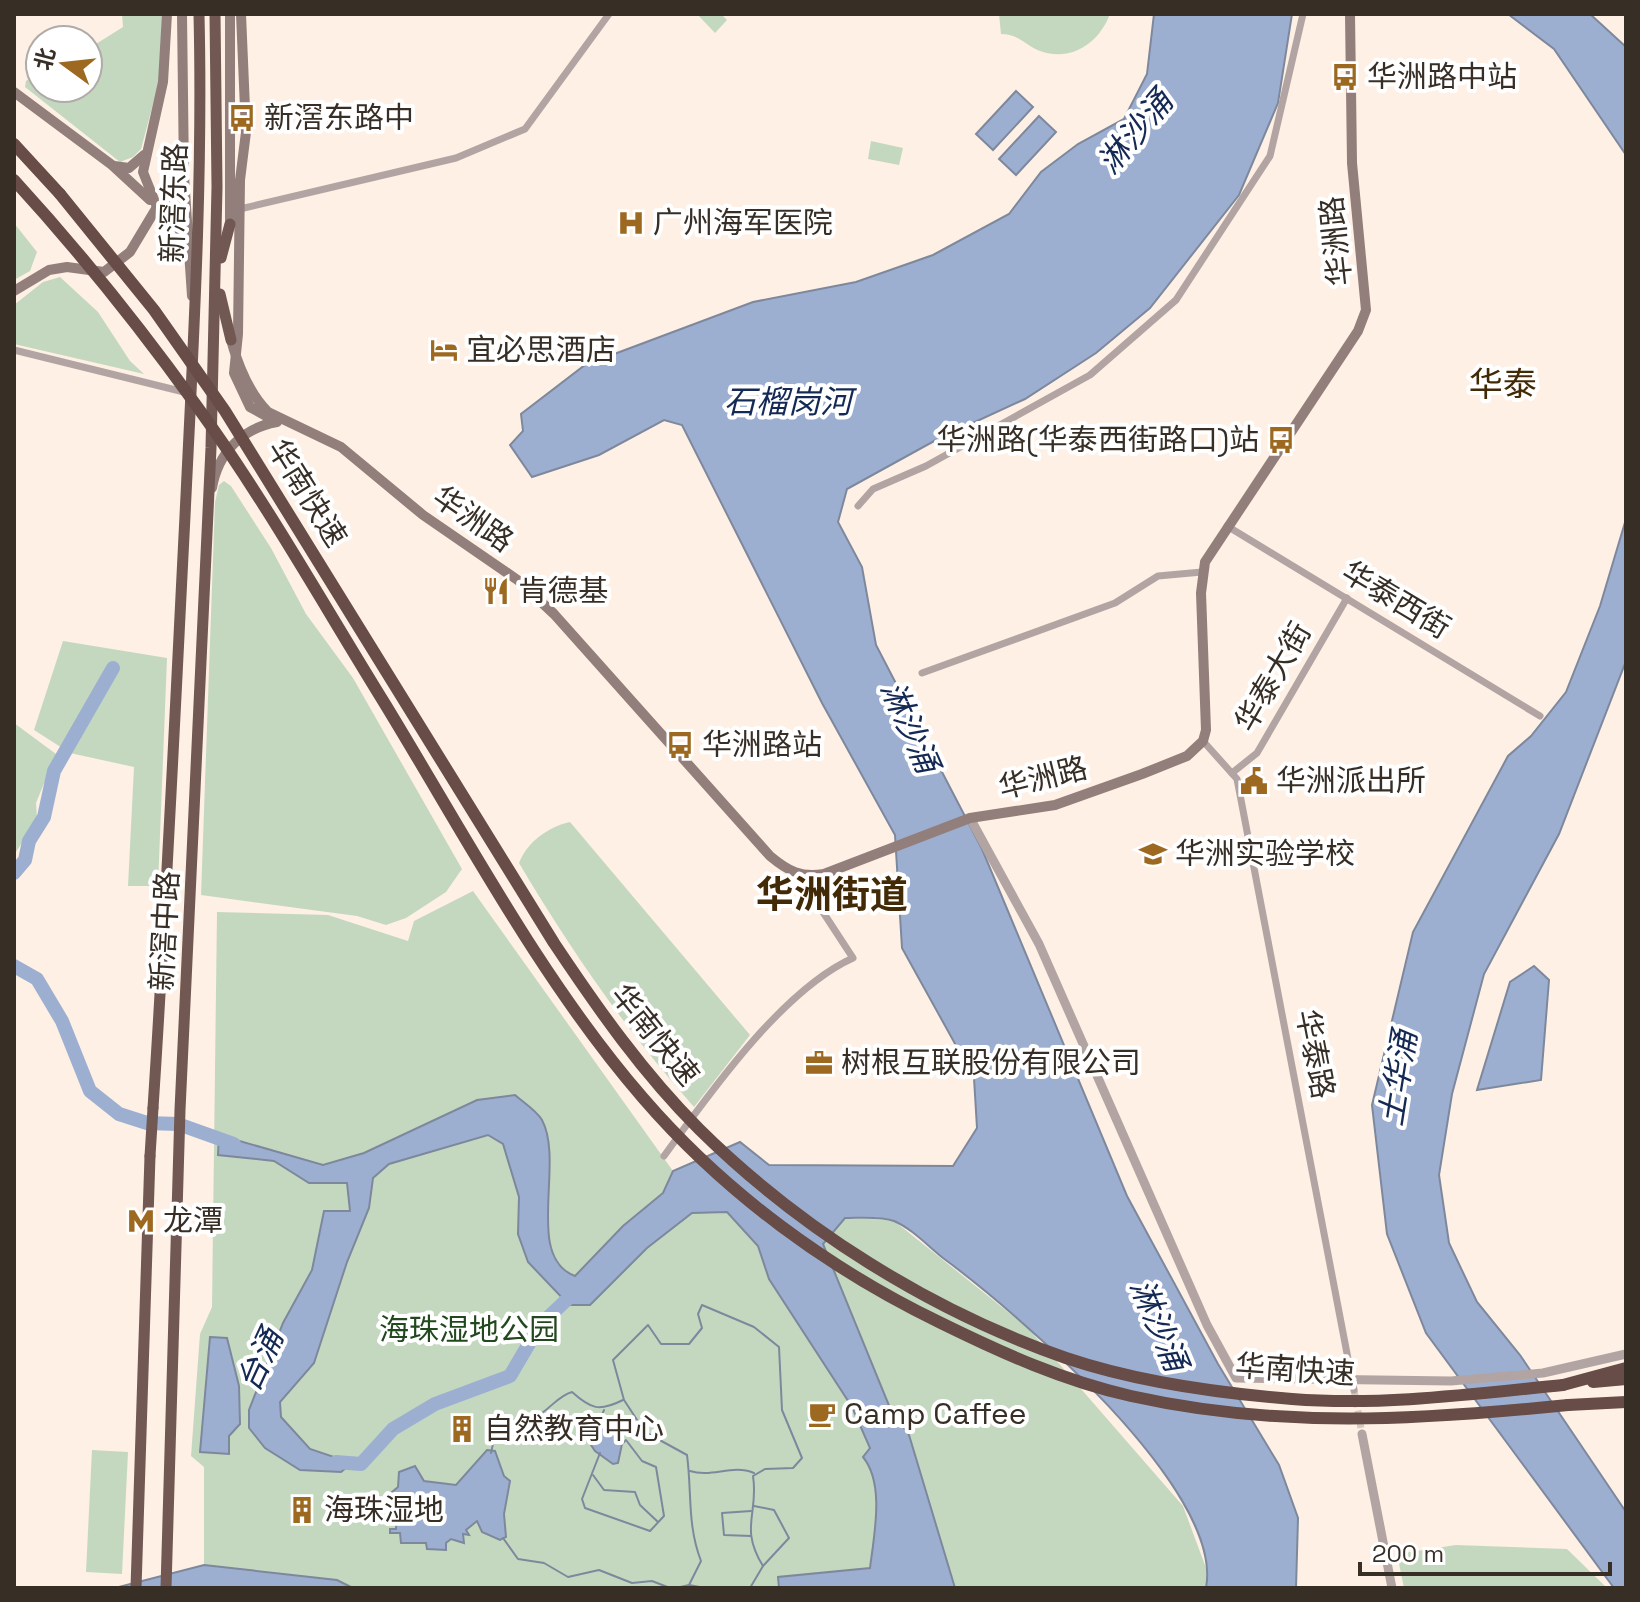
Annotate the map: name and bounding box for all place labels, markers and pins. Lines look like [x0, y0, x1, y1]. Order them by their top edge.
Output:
place label: 华洲路中站 [1367, 57, 1517, 96]
bus stop icon: 华洲路中站 [1330, 62, 1360, 92]
place label: 新滘东路中 [264, 98, 414, 137]
bus stop icon: 新滘东路中 [227, 103, 257, 133]
place label: 广州海军医院 [653, 203, 833, 242]
hospital icon: 广州海军医院 [616, 208, 646, 238]
place label: 宜必思酒店 [466, 330, 616, 369]
hotel icon: 宜必思酒店 [429, 335, 459, 365]
place label: 华洲路(华泰西街路口)站 [936, 420, 1259, 459]
bus stop icon: 华洲路(华泰西街路口)站 [1266, 425, 1296, 455]
place label: 肯德基 [518, 571, 608, 610]
restaurant icon: 肯德基 [481, 576, 511, 606]
place label: 华洲路站 [702, 725, 822, 764]
bus stop icon: 华洲路站 [665, 730, 695, 760]
place label: 华洲派出所 [1276, 761, 1426, 800]
public building icon: 华洲派出所 [1239, 766, 1269, 796]
place label: 华洲实验学校 [1175, 834, 1355, 873]
school or university icon: 华洲实验学校 [1138, 839, 1168, 869]
place label: 树根互联股份有限公司 [841, 1043, 1141, 1082]
office icon: 树根互联股份有限公司 [804, 1048, 834, 1078]
place label: 龙潭 [163, 1201, 223, 1240]
metro station icon: 龙潭 [126, 1206, 156, 1236]
place label: Camp Caffee [844, 1394, 1027, 1433]
cafe icon: Camp Caffee [807, 1399, 837, 1429]
place label: 自然教育中心 [484, 1409, 664, 1448]
building icon: 自然教育中心 [447, 1414, 477, 1444]
place label: 海珠湿地 [324, 1490, 444, 1529]
building icon: 海珠湿地 [287, 1495, 317, 1525]

